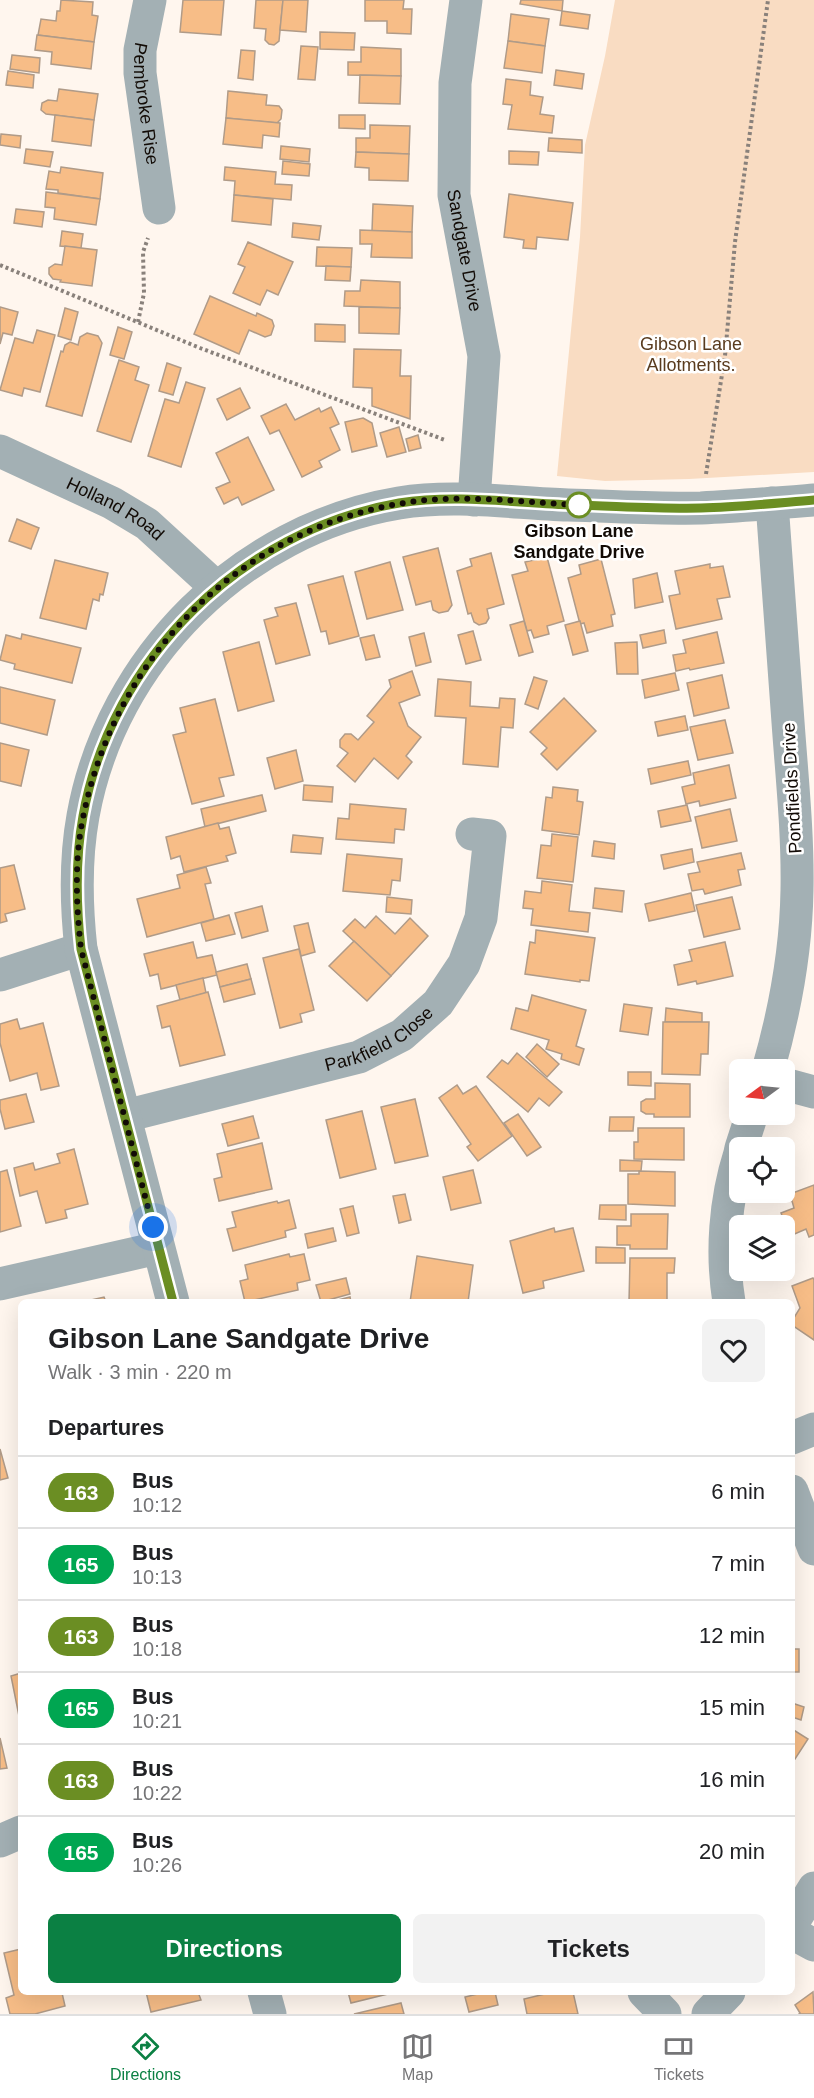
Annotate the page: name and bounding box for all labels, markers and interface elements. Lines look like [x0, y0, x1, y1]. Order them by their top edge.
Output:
street label: Pembroke Rise [129, 41, 163, 166]
street label: Sandgate Drive [443, 187, 486, 313]
park label: Gibson Lane Allotments. [640, 334, 742, 375]
street label: Holland Road [63, 473, 168, 544]
marker: Gibson Lane Sandgate Drive [566, 492, 592, 518]
place label: Gibson Lane Sandgate Drive [513, 521, 645, 562]
street label: Pondfields Drive [779, 722, 805, 854]
street label: Parkfield Close [323, 1002, 437, 1075]
north arrow [729, 1059, 795, 1125]
map controls [729, 1059, 795, 1281]
button: locate [729, 1137, 795, 1203]
your location [138, 1212, 168, 1242]
button: layers [729, 1215, 795, 1281]
button: heart [702, 1319, 765, 1382]
text: Gibson Lane Sandgate Drive [48, 1323, 429, 1354]
text: Walk · 3 min · 220 m [48, 1361, 232, 1383]
text: Departures [48, 1415, 164, 1440]
text: Bus [132, 1468, 174, 1493]
text: 6 min [711, 1479, 765, 1504]
text: 163 [63, 1481, 99, 1504]
text: 10:12 [132, 1494, 182, 1516]
text: Bus [132, 1540, 174, 1565]
text: 7 min [711, 1551, 765, 1576]
text: 165 [63, 1553, 99, 1576]
text: 10:13 [132, 1566, 182, 1588]
text: Bus [132, 1612, 174, 1637]
text: 12 min [699, 1623, 765, 1648]
text: 163 [63, 1625, 99, 1648]
text: 10:18 [132, 1638, 182, 1660]
text: Bus [132, 1684, 174, 1709]
text: 15 min [699, 1695, 765, 1720]
text: 165 [63, 1697, 99, 1720]
text: 10:21 [132, 1710, 182, 1732]
text: Bus [132, 1756, 174, 1781]
text: 16 min [699, 1767, 765, 1792]
text: 163 [63, 1769, 99, 1792]
text: 10:22 [132, 1782, 182, 1804]
text: Bus [132, 1828, 174, 1853]
text: 20 min [699, 1839, 765, 1864]
text: 165 [63, 1841, 99, 1864]
text: 10:26 [132, 1854, 182, 1876]
button: Directions [48, 1914, 401, 1983]
button: Tickets [413, 1914, 765, 1983]
tab: Directions [110, 2030, 181, 2084]
tab: Map [401, 2030, 434, 2084]
tab: Tickets [654, 2030, 704, 2084]

